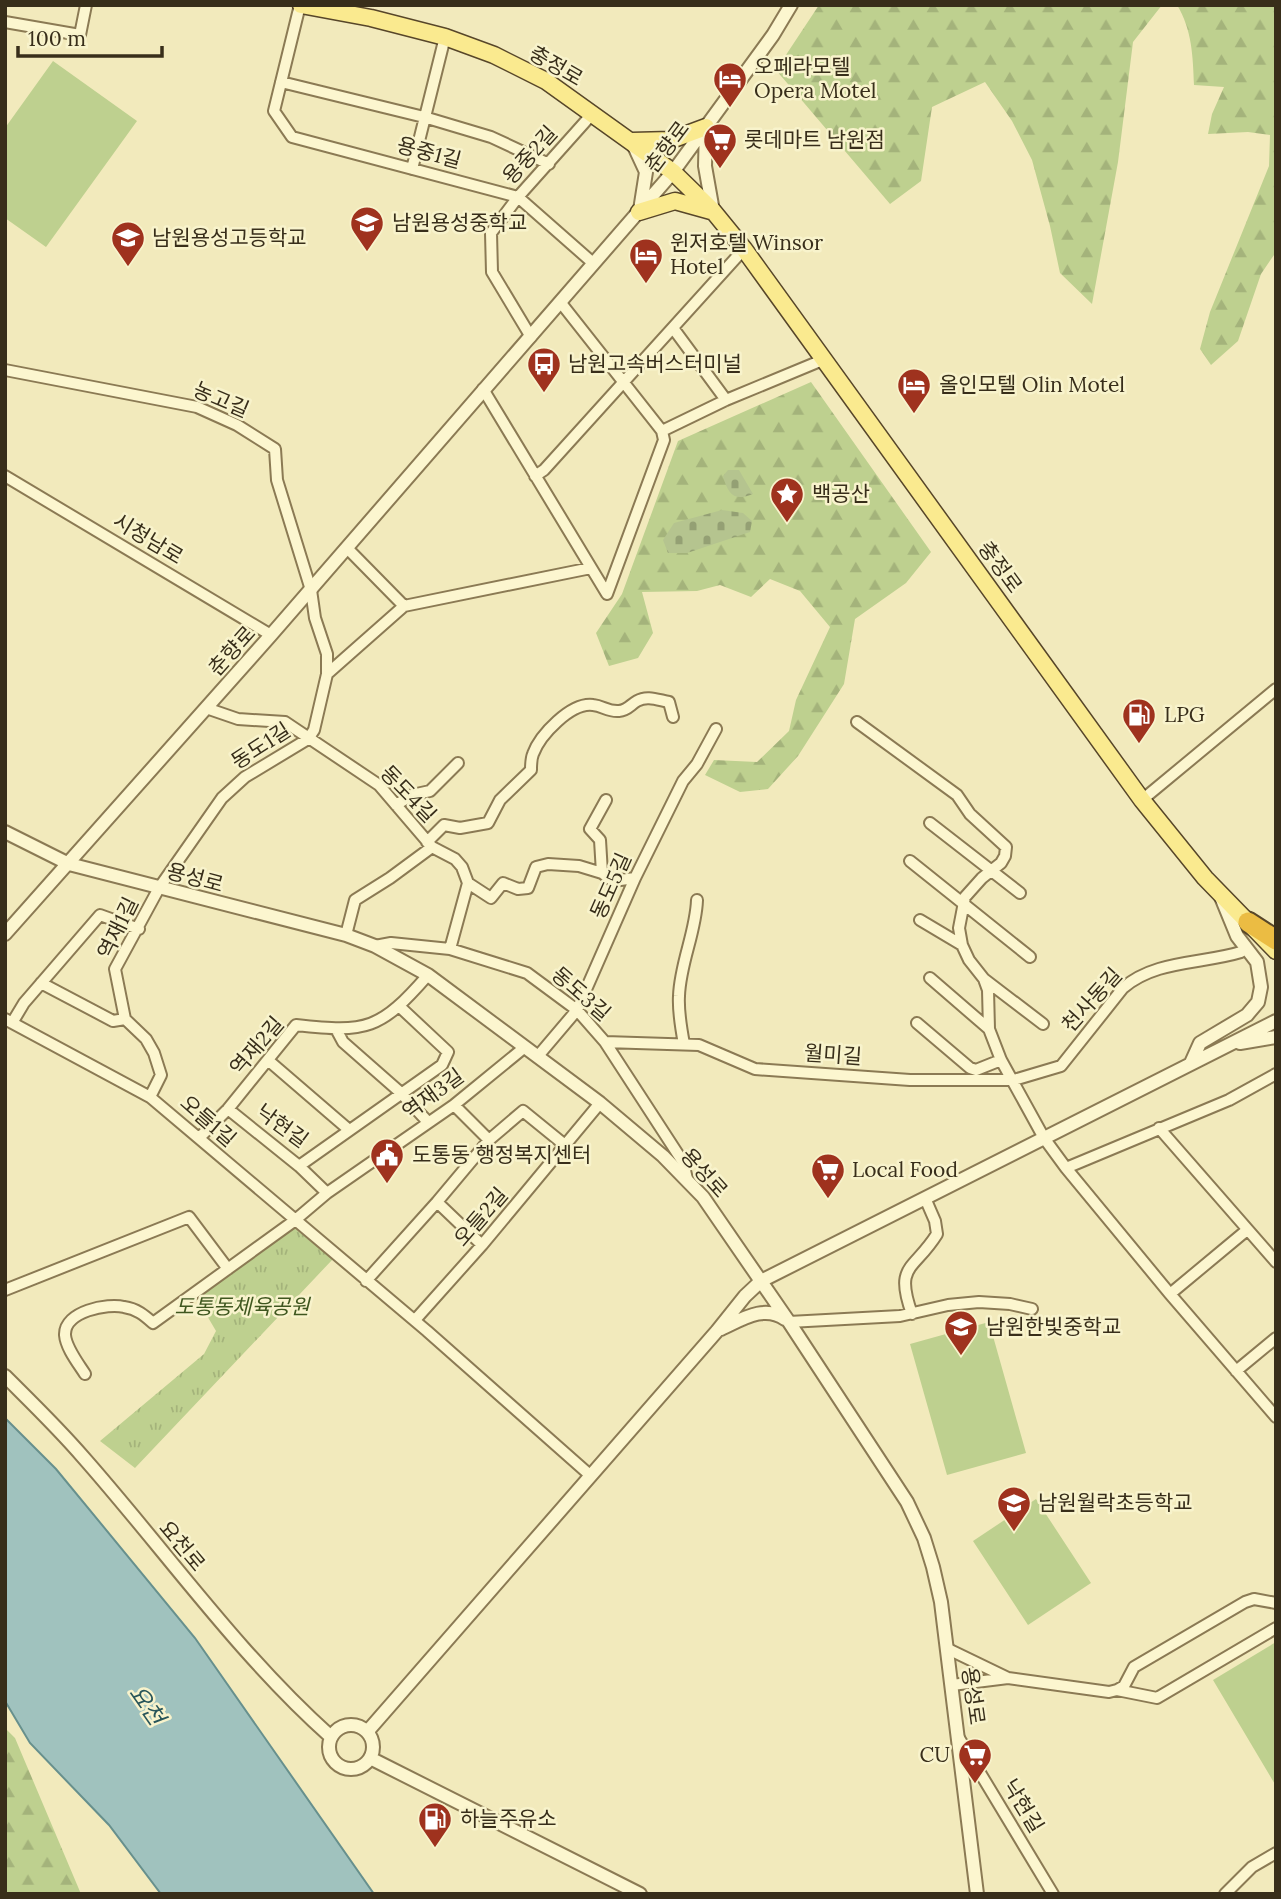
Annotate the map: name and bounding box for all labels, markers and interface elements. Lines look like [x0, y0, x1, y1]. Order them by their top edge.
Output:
scale bar [18, 14, 161, 58]
text: 100 m [28, 25, 86, 52]
street label: 충정로 [524, 39, 588, 92]
place label: 오페라모텔 Opera Motel [754, 53, 877, 104]
hotel icon: 오페라모텔 Opera Motel [711, 60, 749, 109]
street label: 춘향로 [638, 115, 695, 178]
street label: 용중2길 [496, 120, 563, 189]
supermarket icon: 롯데마트 남원점 [701, 121, 739, 170]
place label: 롯데마트 남원점 [744, 126, 885, 153]
street label: 용중1길 [394, 131, 464, 174]
school or university icon: 남원용성중학교 [348, 204, 386, 253]
place label: 남원용성중학교 [392, 209, 527, 236]
school or university icon: 남원용성고등학교 [109, 219, 147, 268]
place label: 남원용성고등학교 [152, 224, 307, 251]
place label: 윈저호텔 Winsor Hotel [670, 229, 823, 280]
hotel icon: 윈저호텔 Winsor Hotel [627, 236, 665, 285]
bus stop icon: 남원고속버스터미널 [525, 345, 563, 394]
place label: 남원고속버스터미널 [568, 350, 742, 377]
hotel icon: 올인모텔 Olin Motel [895, 366, 933, 415]
place label: 올인모텔 Olin Motel [939, 371, 1125, 398]
street label: 농고길 [189, 376, 253, 423]
place icon: 백공산 [768, 475, 806, 524]
place label: 백공산 [812, 480, 870, 507]
street label: 시청남로 [108, 507, 188, 570]
street label: 충정로 [972, 535, 1028, 598]
street label: 춘향로 [202, 620, 261, 681]
fuel station icon: LPG [1120, 696, 1158, 745]
place label: LPG [1164, 701, 1205, 728]
street label: 동도1길 [226, 716, 296, 775]
street label: 동도4길 [375, 759, 442, 828]
street label: 동도5길 [584, 849, 637, 923]
street label: 용성로 [164, 857, 227, 898]
street label: 역재1길 [91, 892, 144, 963]
street label: 동도3길 [546, 961, 616, 1027]
street label: 천사동길 [1056, 962, 1128, 1037]
street label: 역재2길 [224, 1011, 290, 1081]
street label: 월미길 [803, 1039, 863, 1070]
street label: 역재3길 [397, 1062, 469, 1125]
street label: 오들1길 [175, 1089, 242, 1152]
street label: 낙현길 [251, 1098, 314, 1154]
public building icon: 도통동 행정복지센터 [368, 1136, 406, 1185]
place label: 도통동 행정복지센터 [412, 1141, 591, 1168]
street label: 용성로 [675, 1142, 734, 1203]
supermarket icon: Local Food [809, 1151, 847, 1200]
place label: Local Food [852, 1156, 958, 1183]
street label: 오들2길 [448, 1182, 514, 1252]
park label: 도통동체육공원 [174, 1293, 311, 1320]
school or university icon: 남원한빛중학교 [942, 1308, 980, 1357]
place label: 남원한빛중학교 [986, 1313, 1121, 1340]
school or university icon: 남원월락초등학교 [995, 1484, 1033, 1533]
place label: 남원월락초등학교 [1038, 1489, 1193, 1516]
street label: 요천로 [153, 1515, 211, 1577]
street label: 용성로 [956, 1665, 991, 1727]
water label: 요천 [123, 1679, 173, 1733]
supermarket icon: CU [956, 1736, 994, 1785]
place label: CU [920, 1741, 950, 1768]
street label: 낙현길 [997, 1774, 1050, 1838]
fuel station icon: 하늘주유소 [416, 1800, 454, 1849]
place label: 하늘주유소 [460, 1805, 557, 1832]

